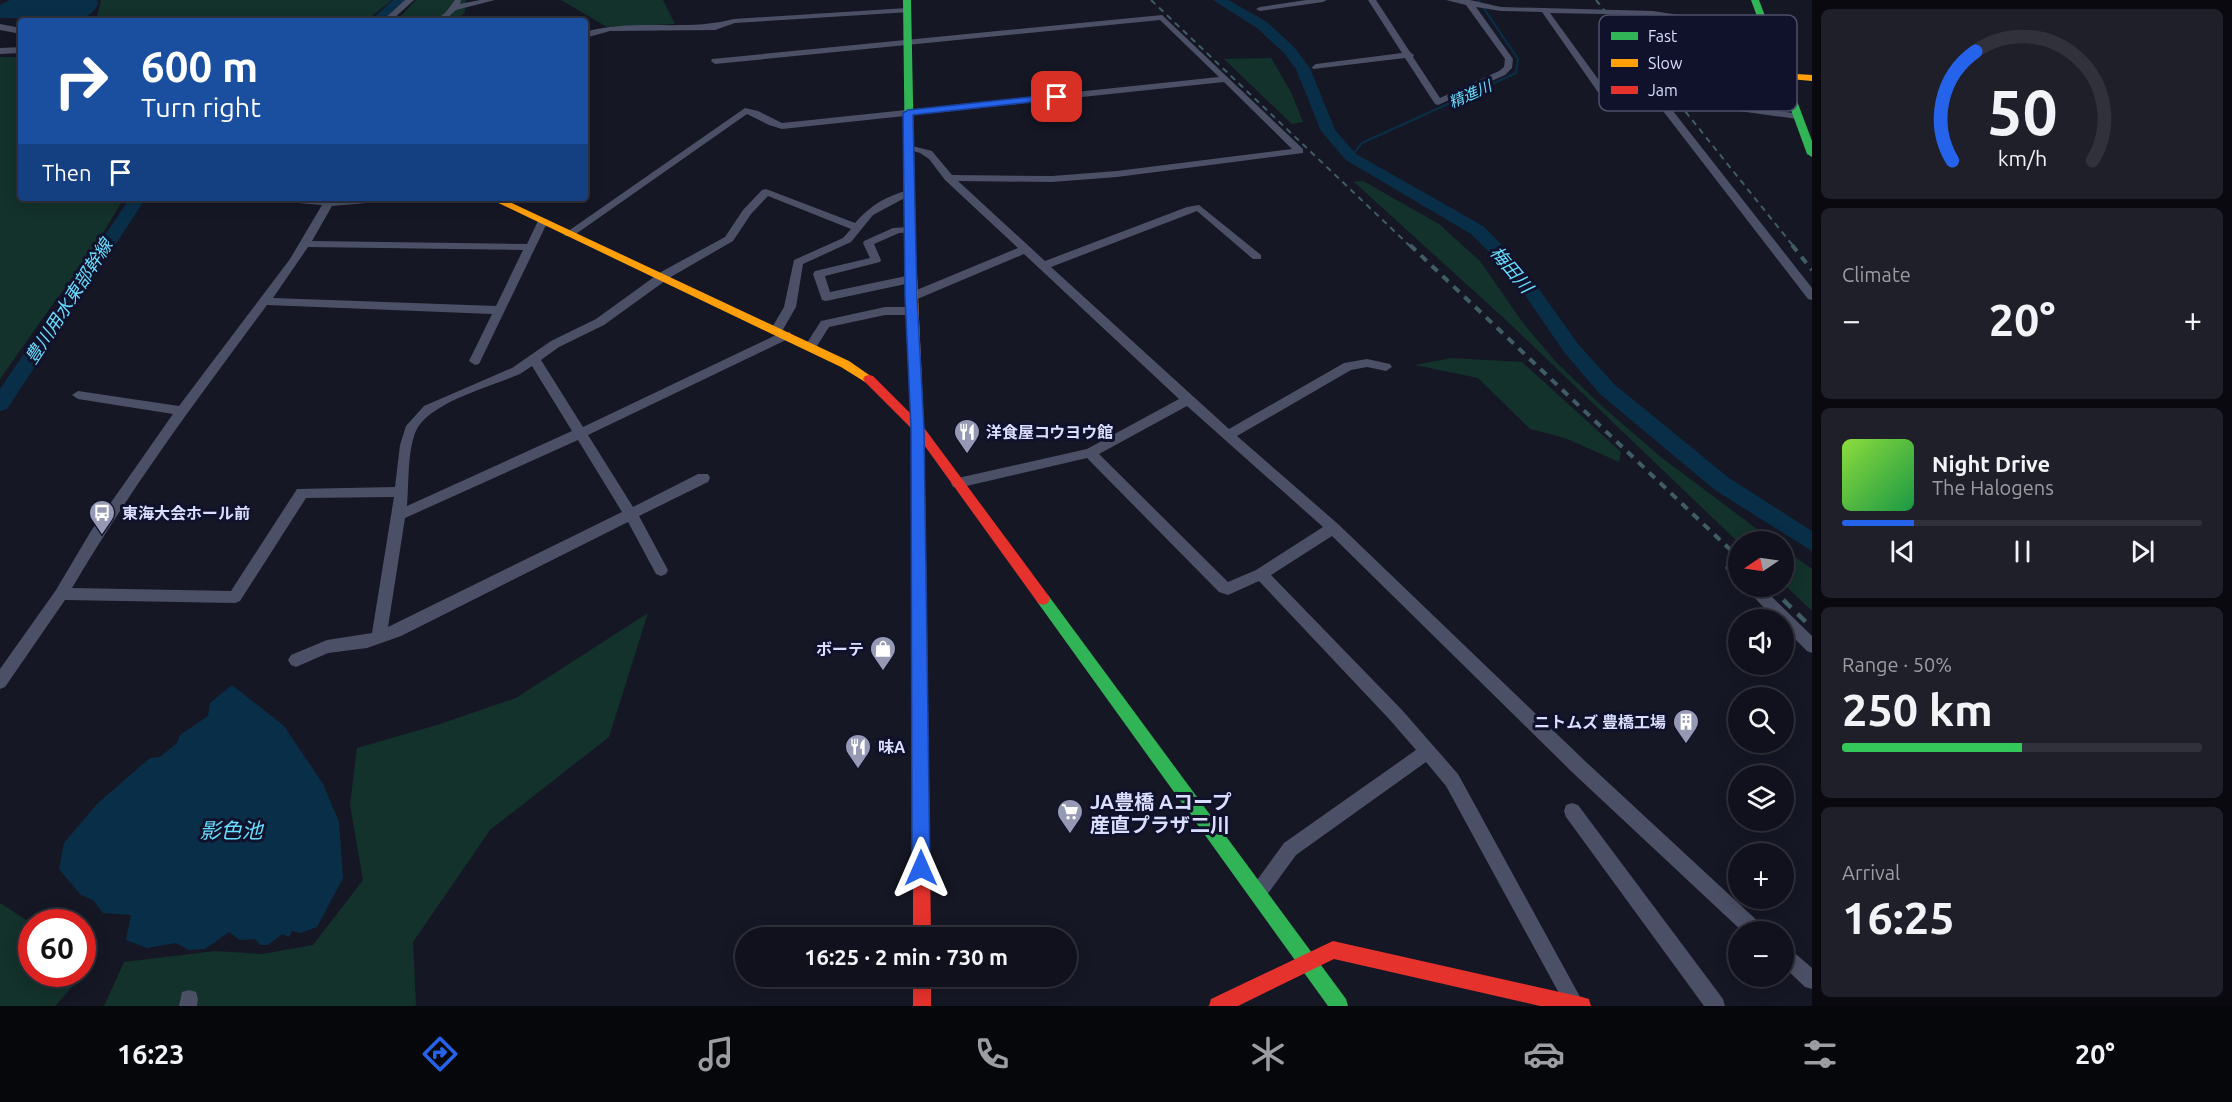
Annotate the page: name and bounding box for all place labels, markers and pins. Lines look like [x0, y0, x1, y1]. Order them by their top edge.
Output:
pin [1031, 71, 1082, 122]
restaurant icon: 洋食屋コウヨウ館 [952, 417, 982, 455]
place label: 洋食屋コウヨウ館 [986, 423, 1113, 441]
bus stop icon: 東海大会ホール前 [87, 498, 117, 536]
place label: 東海大会ホール前 [122, 504, 250, 522]
shop icon: ボーテ [868, 634, 898, 672]
place label: ボーテ [816, 640, 864, 658]
building icon: ニトムズ 豊橋工場 [1671, 707, 1701, 745]
place label: ニトムズ 豊橋工場 [1534, 713, 1666, 731]
restaurant icon: 味A [843, 732, 873, 770]
place label: 味A [878, 738, 906, 756]
place label: JA豊橋 Aコープ 産直プラザ二川 [1090, 790, 1232, 836]
supermarket icon: JA豊橋 Aコープ 産直プラザ二川 [1055, 797, 1085, 835]

